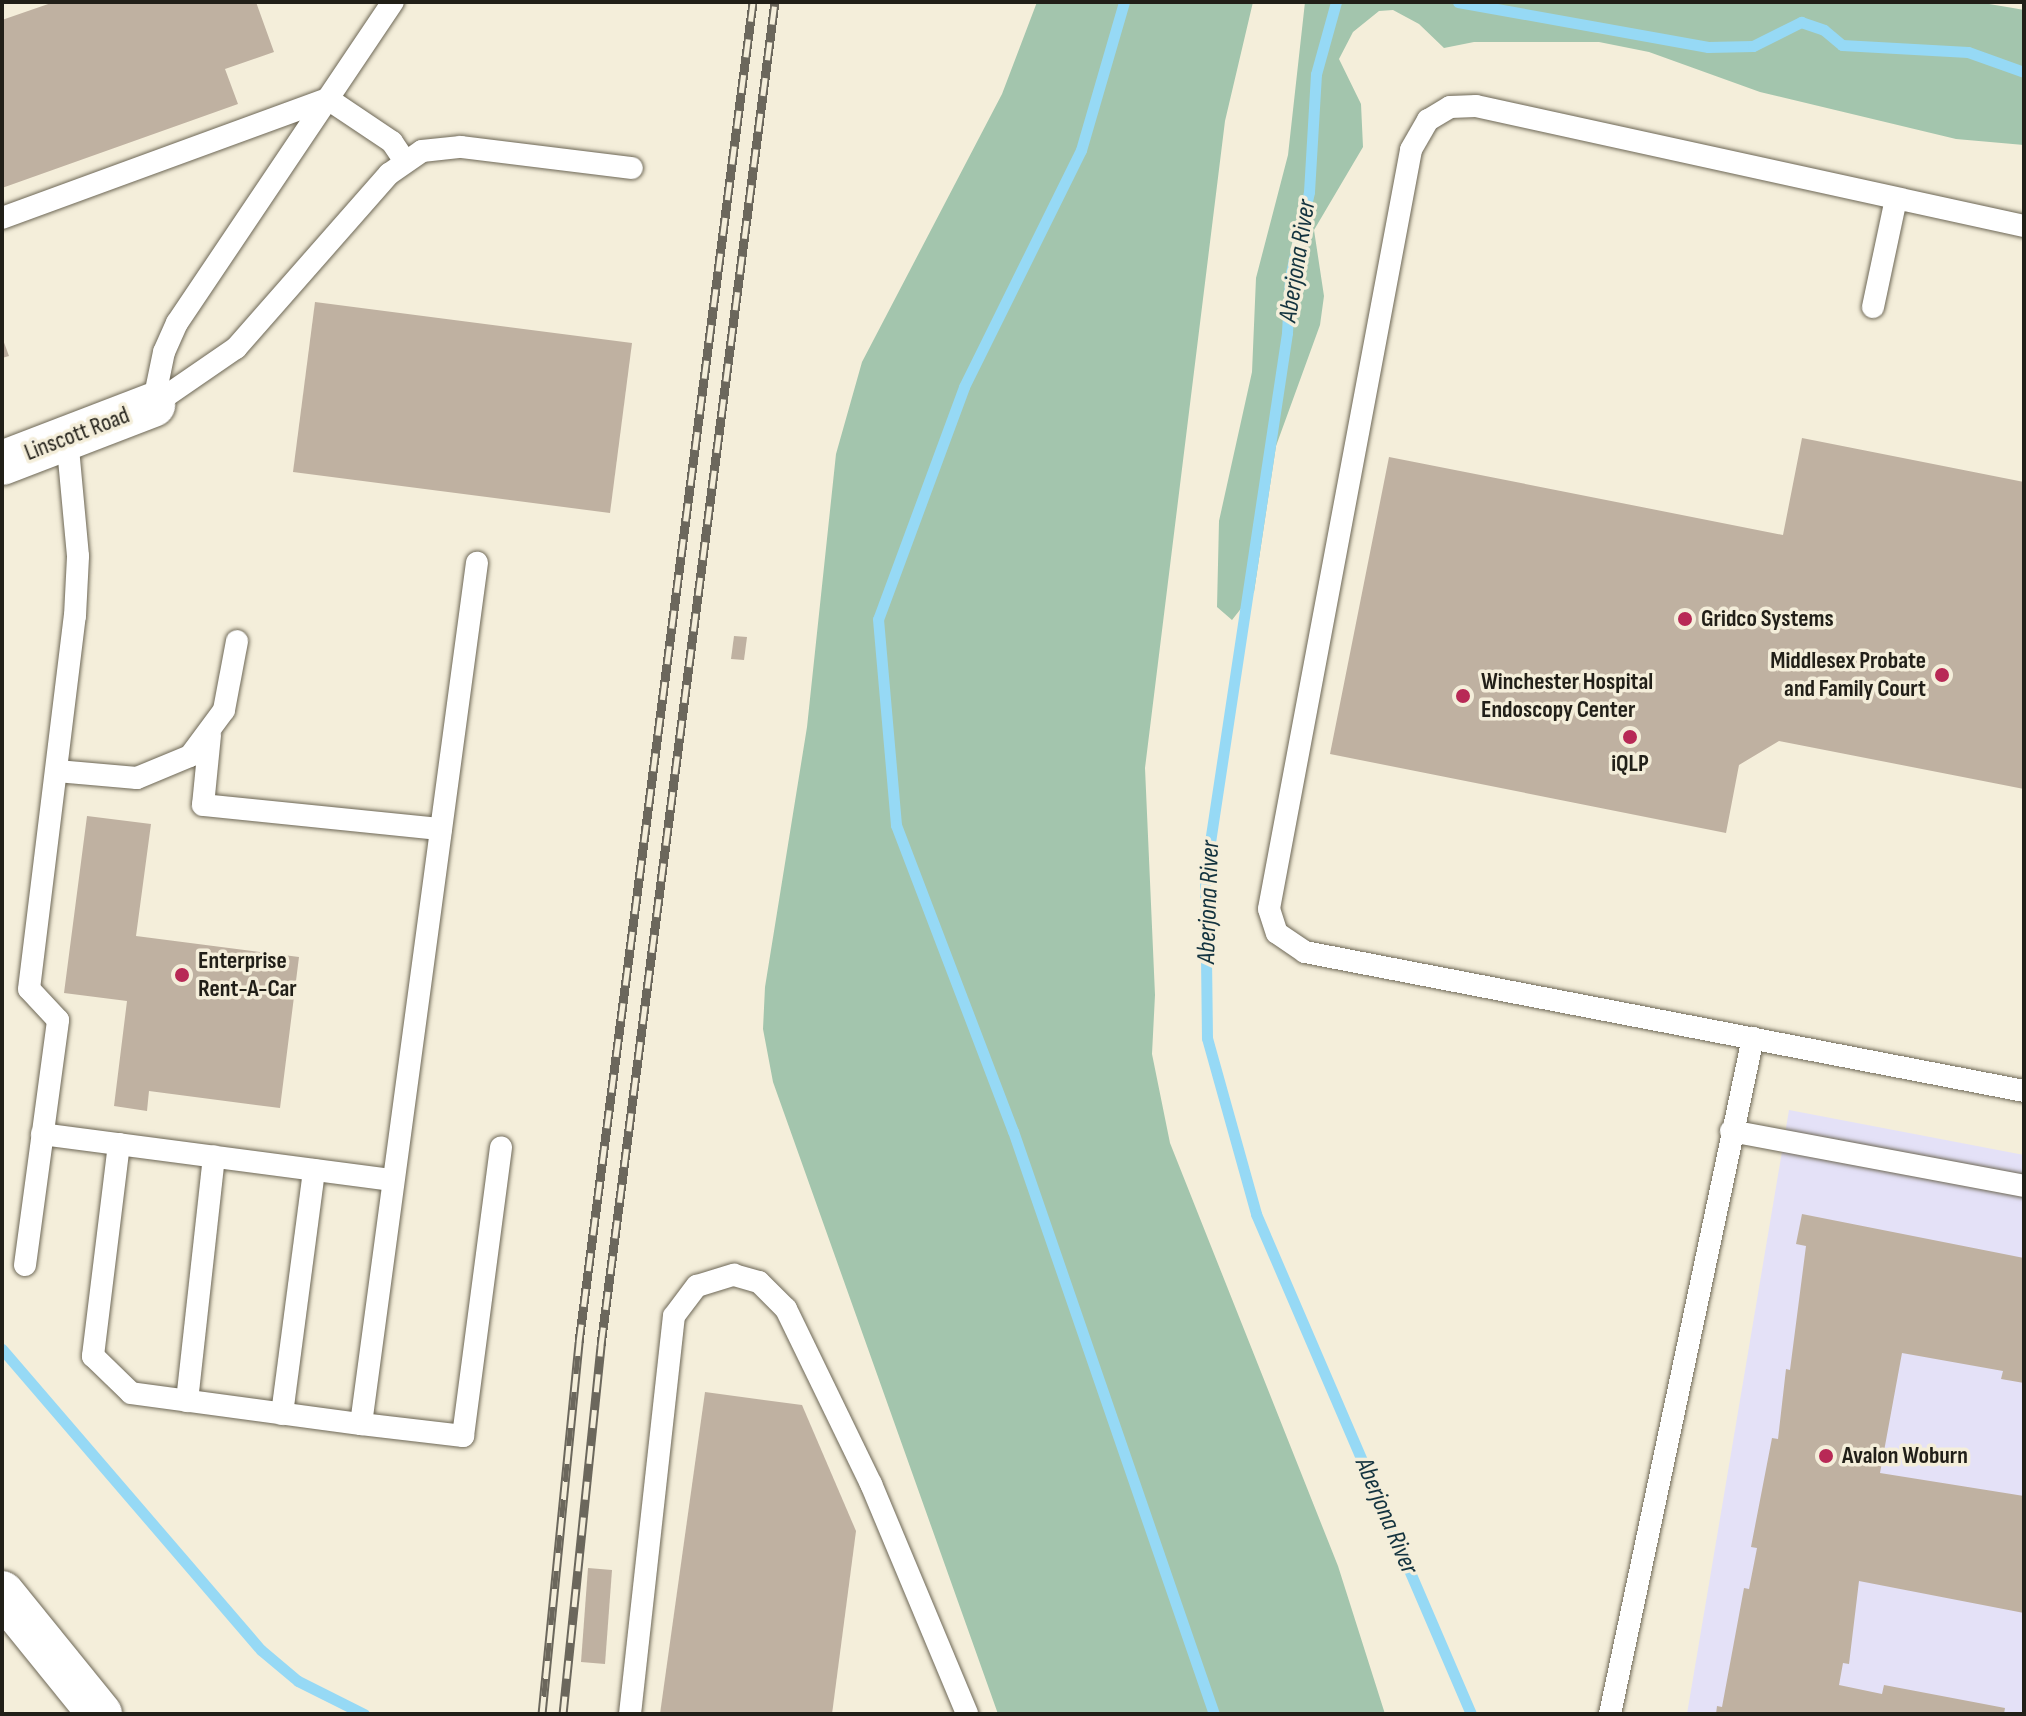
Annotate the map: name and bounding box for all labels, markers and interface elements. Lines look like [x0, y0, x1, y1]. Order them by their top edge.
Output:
water label: Aberjona River [1273, 198, 1323, 324]
street label: Linscott Road [20, 401, 134, 467]
place label: Gridco Systems [1701, 605, 1834, 633]
marker: Gridco Systems [1676, 610, 1694, 628]
place label: Middlesex Probate and Family Court [1770, 647, 1926, 703]
marker: Middlesex Probate and Family Court [1933, 666, 1951, 684]
place label: Winchester Hospital Endoscopy Center [1481, 668, 1653, 724]
marker: Winchester Hospital Endoscopy Center [1452, 685, 1474, 707]
marker: iQLP [1621, 728, 1639, 746]
place label: iQLP [1611, 750, 1649, 778]
water label: Aberjona River [1191, 840, 1227, 964]
place label: Enterprise Rent-A-Car [198, 947, 297, 1003]
marker: Enterprise Rent-A-Car [173, 966, 191, 984]
place label: Avalon Woburn [1842, 1442, 1968, 1470]
marker: Avalon Woburn [1817, 1447, 1835, 1465]
water label: Aberjona River [1348, 1453, 1424, 1579]

